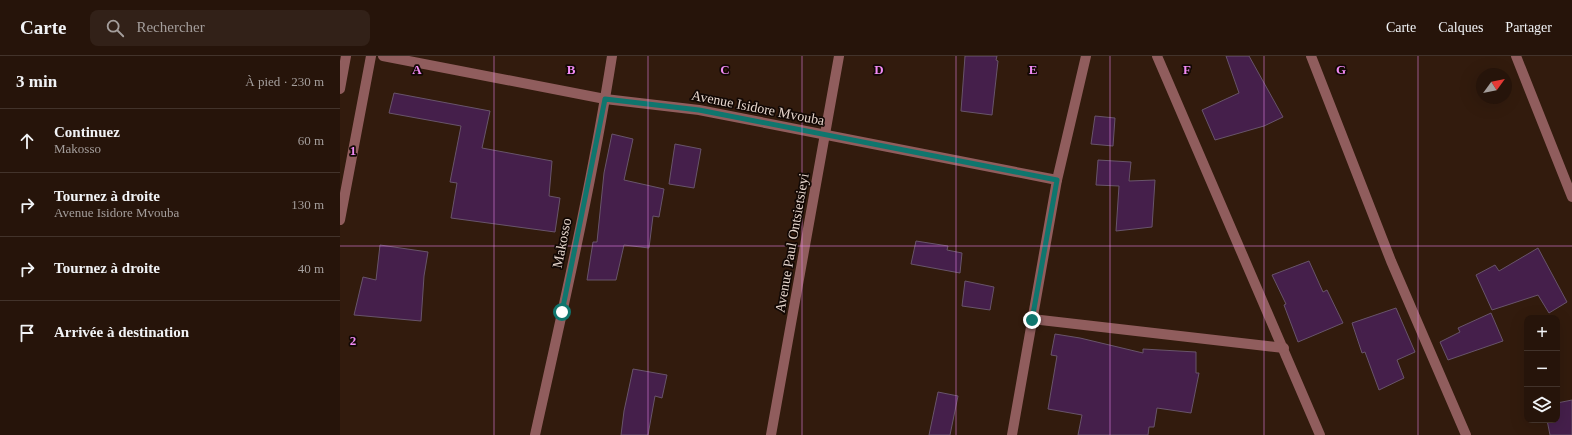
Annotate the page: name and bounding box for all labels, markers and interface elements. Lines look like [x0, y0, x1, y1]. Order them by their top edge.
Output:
search box [90, 10, 370, 46]
text: Carte [20, 17, 66, 38]
icon: search [104, 17, 126, 39]
text: Rechercher [136, 19, 205, 35]
text: Carte [1386, 20, 1416, 35]
text: Calques [1438, 20, 1483, 35]
text: Partager [1505, 20, 1552, 35]
text: A [412, 62, 422, 77]
text: B [567, 62, 576, 77]
text: C [720, 62, 730, 77]
text: D [874, 62, 884, 77]
text: E [1029, 62, 1037, 77]
text: F [1183, 62, 1191, 77]
text: G [1336, 62, 1346, 77]
north arrow [1476, 68, 1512, 104]
text: 3 min [16, 72, 57, 91]
text: À pied · 230 m [245, 74, 324, 89]
street label: Avenue Isidore Mvouba [690, 88, 826, 128]
text: Continuez [54, 124, 120, 140]
icon: ahead [16, 130, 38, 152]
text: 60 m [298, 133, 324, 148]
text: Makosso [54, 141, 101, 156]
text: 1 [350, 143, 356, 158]
street label: Avenue Paul Ontsietsieyi [772, 172, 812, 314]
text: Tournez à droite [54, 188, 160, 204]
icon: right [16, 194, 38, 216]
text: 130 m [291, 197, 324, 212]
text: Avenue Isidore Mvouba [54, 205, 179, 220]
street label: Makosso [550, 217, 574, 269]
icon: right [16, 258, 38, 280]
text: Tournez à droite [54, 260, 160, 276]
text: 40 m [298, 261, 324, 276]
route start [553, 303, 571, 321]
route end [1023, 311, 1041, 329]
map controls [1524, 315, 1560, 423]
button: + [1524, 315, 1560, 351]
icon: arrive [16, 322, 38, 344]
text: Arrivée à destination [54, 324, 189, 340]
text: 2 [350, 333, 356, 348]
button: − [1524, 351, 1560, 387]
button: layers [1524, 387, 1560, 423]

